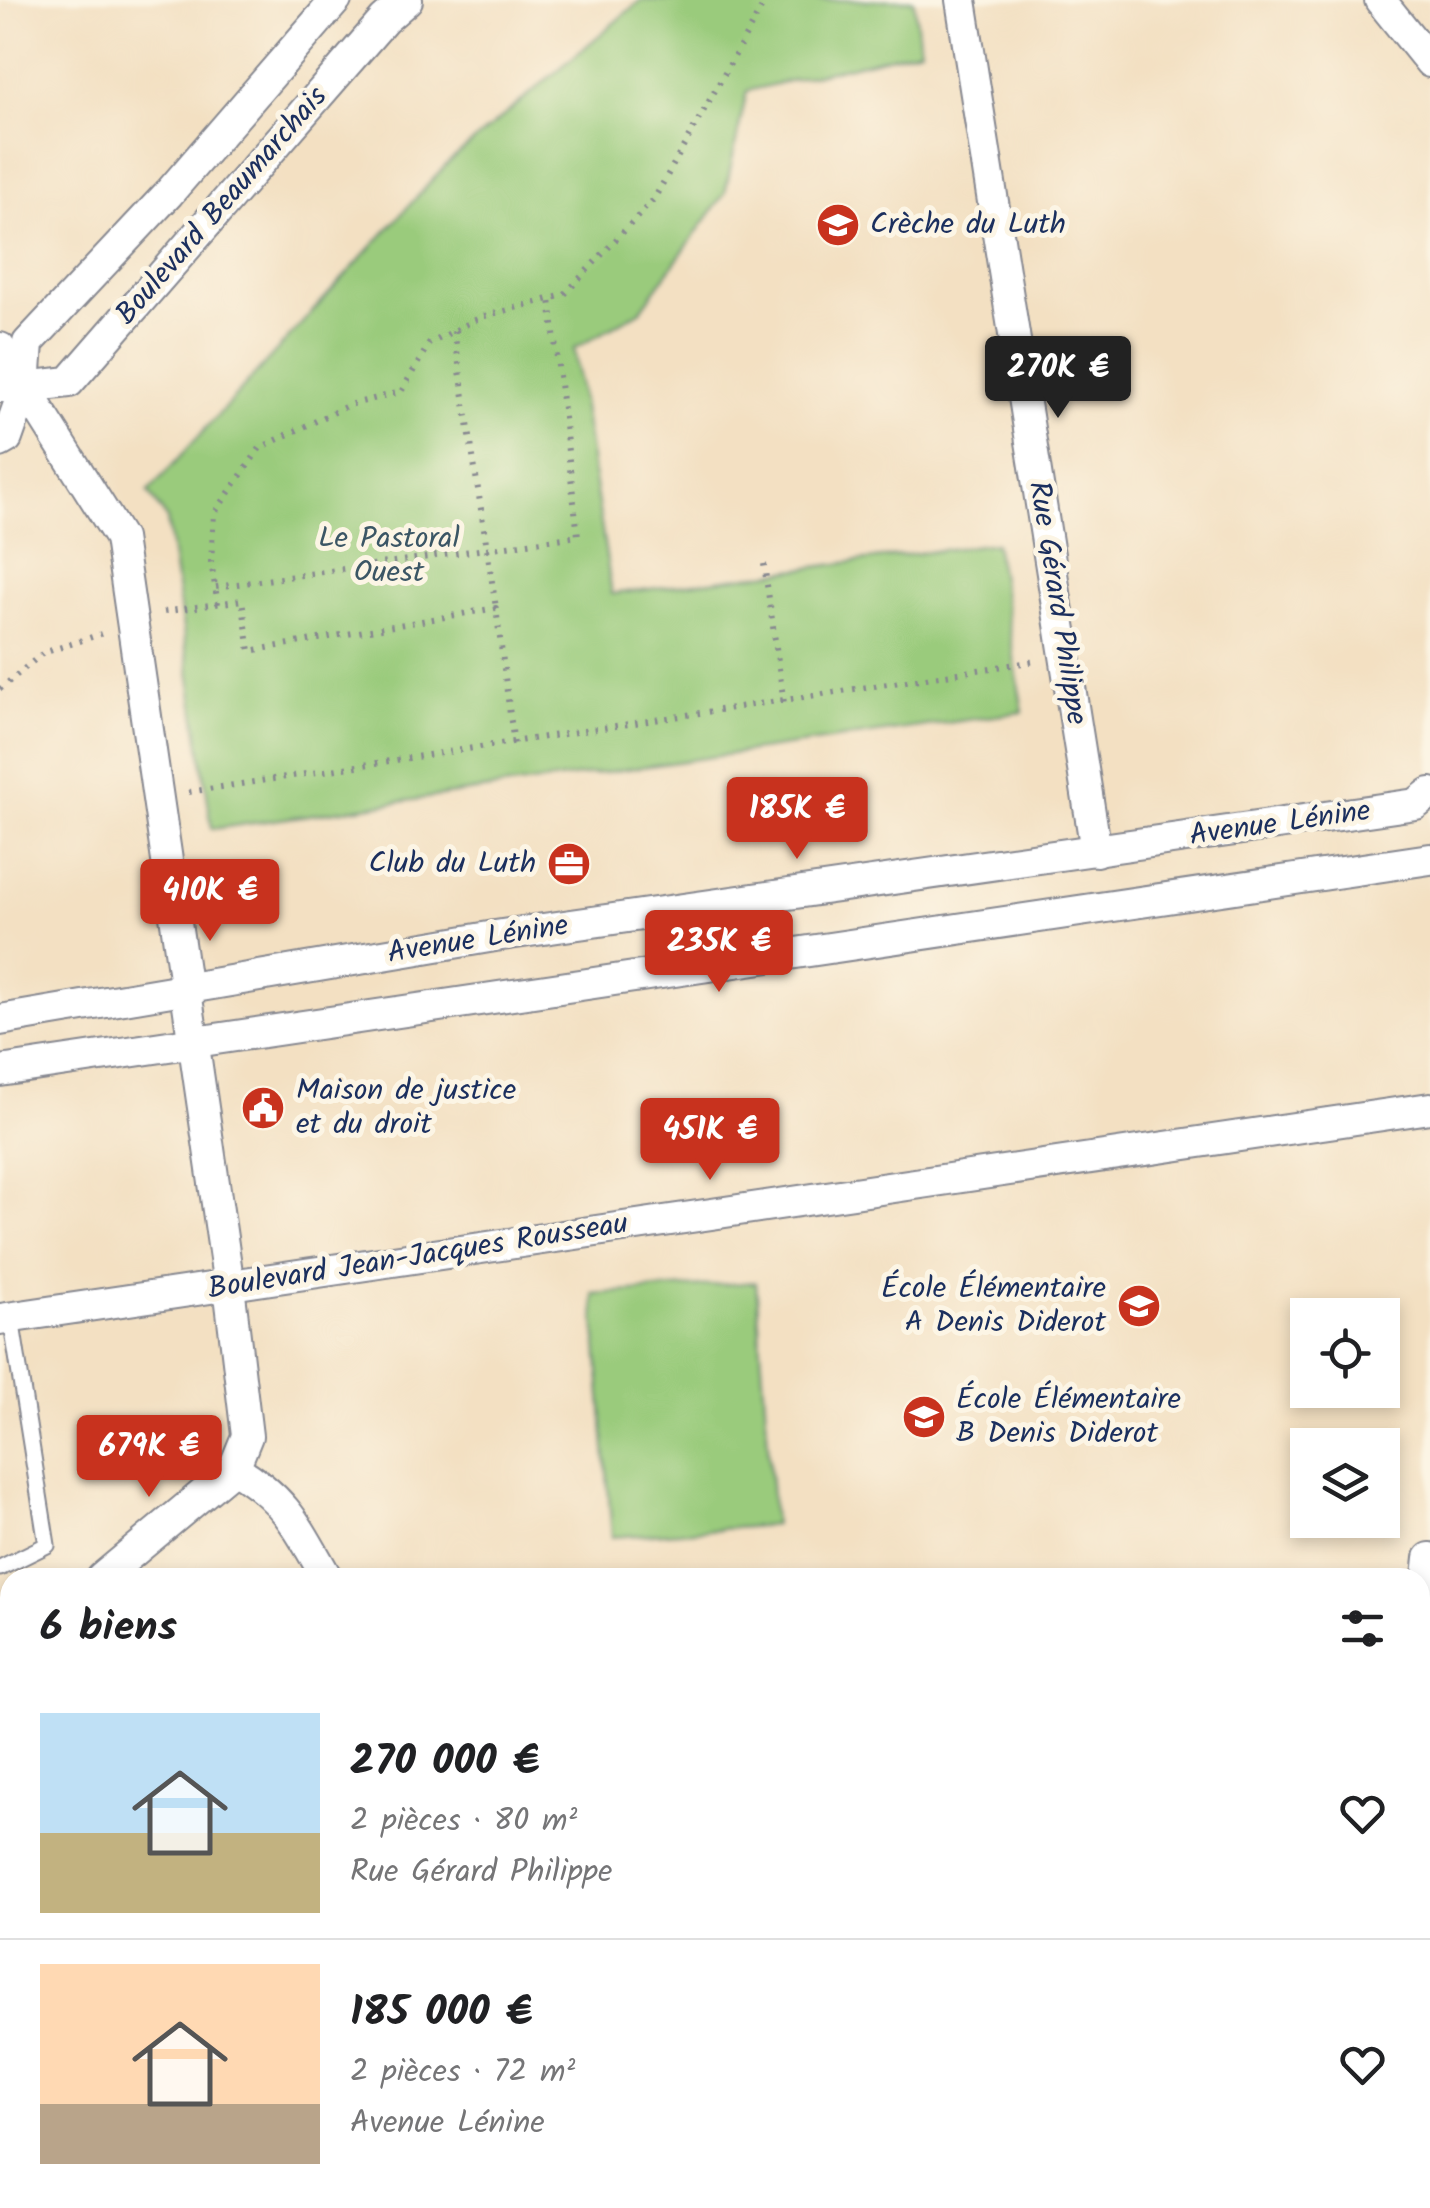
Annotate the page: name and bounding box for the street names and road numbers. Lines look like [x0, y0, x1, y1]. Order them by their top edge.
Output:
street label: Boulevard Beaumarchais [104, 75, 340, 336]
street label: Rue Gérard Philippe [1014, 478, 1100, 728]
street label: Avenue Lénine [1186, 788, 1374, 860]
street label: Avenue Lénine [384, 902, 572, 978]
street label: Boulevard Jean-Jacques Rousseau [205, 1200, 631, 1314]

